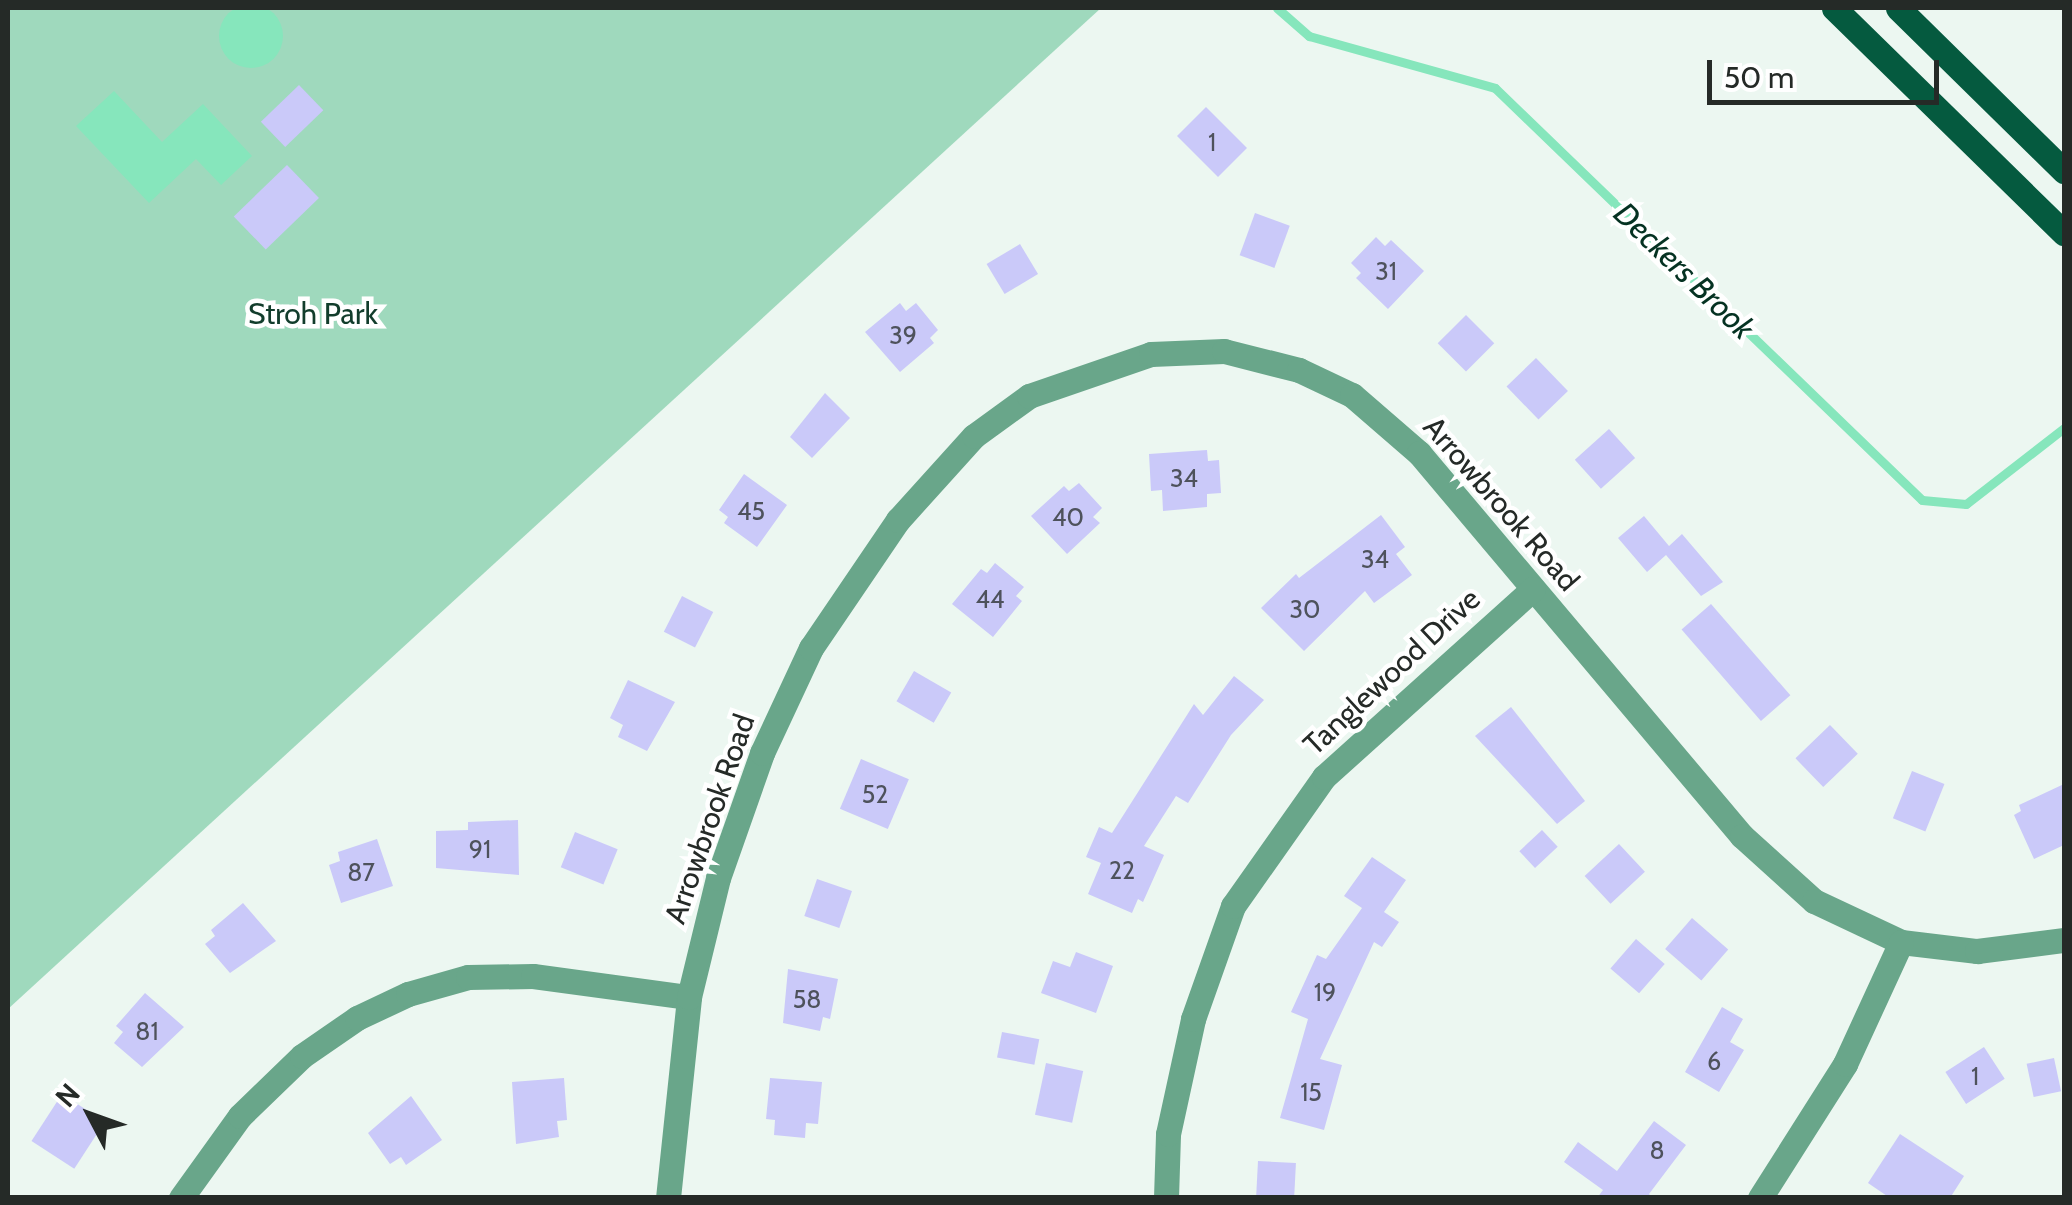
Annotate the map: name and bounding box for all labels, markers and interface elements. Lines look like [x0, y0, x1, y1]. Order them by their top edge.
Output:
scale bar [1712, 40, 1944, 102]
text: 50 m [1724, 59, 1794, 96]
house number: 1 [1208, 127, 1216, 157]
water label: Deckers Brook [1606, 195, 1762, 347]
house number: 31 [1375, 256, 1397, 286]
park label: Stroh Park [248, 296, 378, 332]
house number: 39 [889, 320, 917, 350]
street label: Arrowbrook Road [1416, 409, 1586, 599]
house number: 34 [1170, 463, 1198, 493]
house number: 45 [737, 496, 765, 526]
house number: 40 [1052, 502, 1084, 532]
house number: 34 [1361, 544, 1389, 574]
street label: Tanglewood Drive [1296, 581, 1488, 763]
house number: 44 [976, 584, 1004, 614]
house number: 30 [1290, 594, 1320, 624]
street label: Arrowbrook Road [657, 710, 763, 928]
house number: 52 [862, 779, 888, 809]
house number: 91 [469, 834, 491, 864]
house number: 22 [1109, 855, 1135, 885]
house number: 87 [347, 857, 375, 887]
house number: 19 [1314, 977, 1336, 1007]
house number: 58 [793, 984, 821, 1014]
house number: 81 [135, 1016, 159, 1046]
house number: 6 [1707, 1046, 1721, 1076]
house number: 1 [1971, 1061, 1979, 1091]
north arrow [40, 1065, 140, 1165]
text: N [48, 1077, 87, 1114]
house number: 15 [1300, 1077, 1322, 1107]
house number: 8 [1649, 1135, 1665, 1165]

